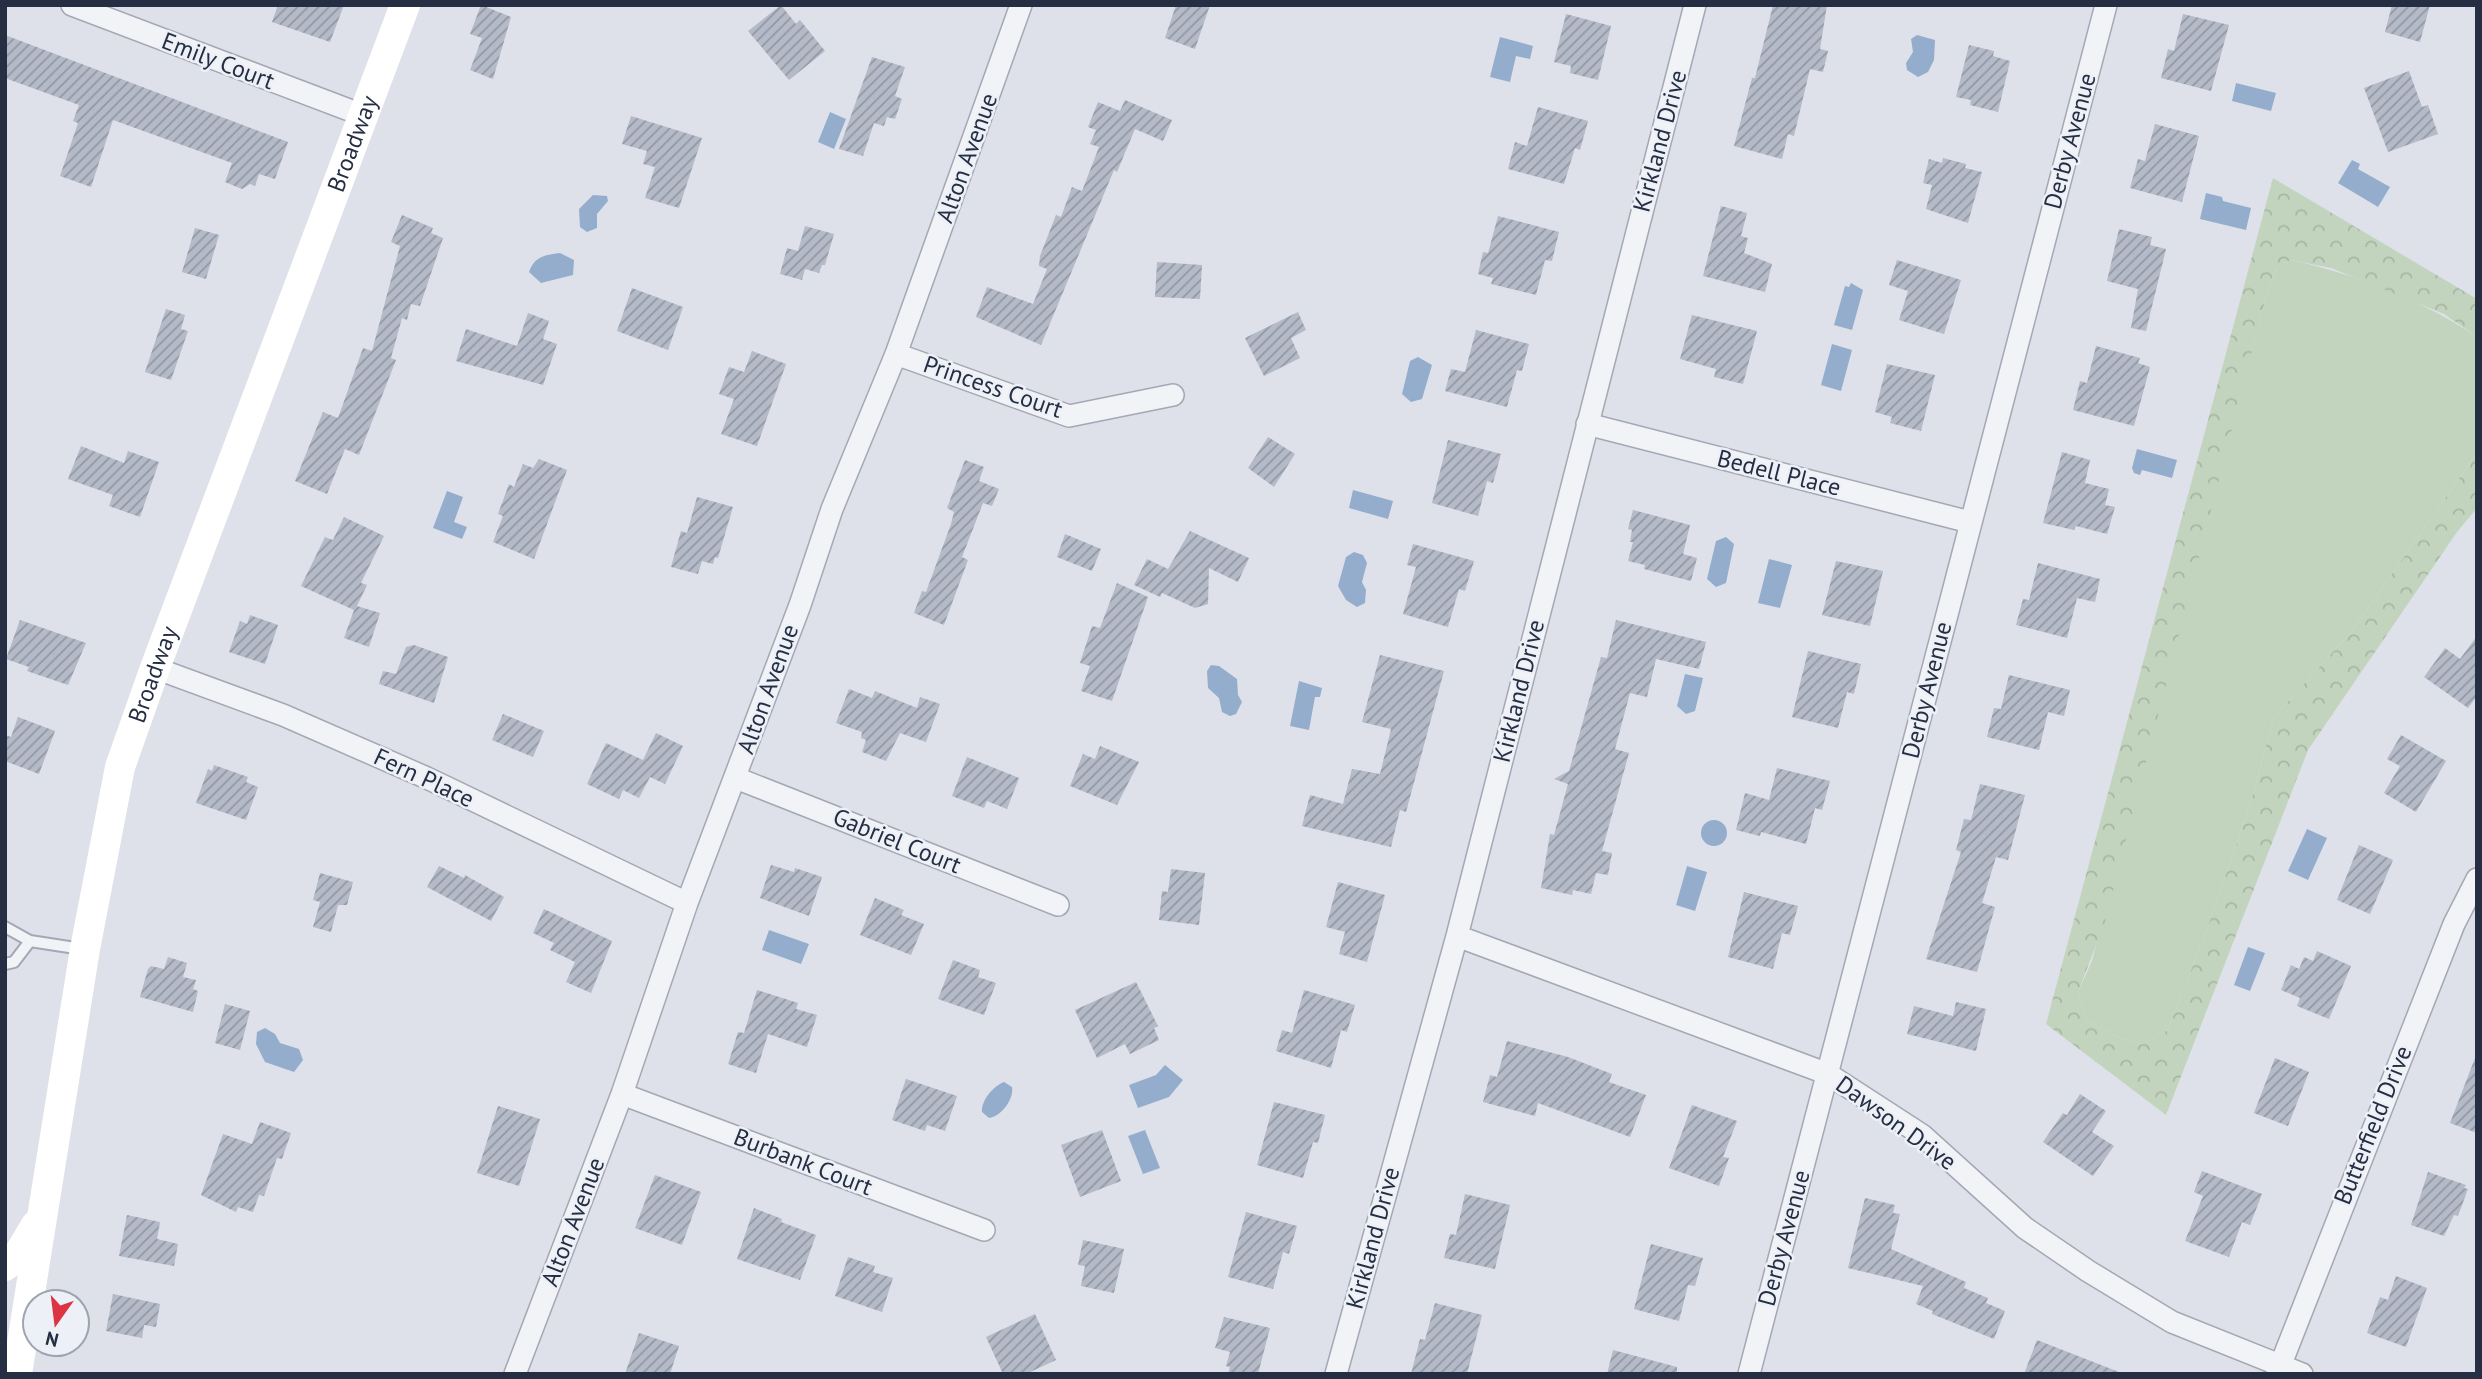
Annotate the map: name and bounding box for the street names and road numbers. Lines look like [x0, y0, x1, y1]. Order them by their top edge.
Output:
street label: Emily Court [157, 25, 279, 96]
street label: Kirkland Drive [1626, 66, 1693, 215]
street label: Derby Avenue [2036, 69, 2103, 212]
street label: Alton Avenue [929, 89, 1004, 227]
street label: Broadway [320, 91, 384, 196]
street label: Princess Court [920, 348, 1067, 425]
street label: Bedell Place [1714, 442, 1844, 503]
street label: Kirkland Drive [1486, 616, 1551, 765]
street label: Derby Avenue [1895, 618, 1958, 761]
street label: Alton Avenue [730, 620, 805, 758]
street label: Broadway [121, 622, 184, 727]
street label: Fern Place [369, 741, 479, 814]
street label: Gabriel Court [829, 801, 966, 880]
street label: Butterfield Drive [2327, 1041, 2418, 1209]
street label: Dawson Drive [1830, 1068, 1963, 1177]
street label: Burbank Court [729, 1121, 877, 1202]
street label: Alton Avenue [534, 1153, 611, 1291]
street label: Kirkland Drive [1339, 1163, 1406, 1312]
street label: Derby Avenue [1750, 1166, 1817, 1309]

